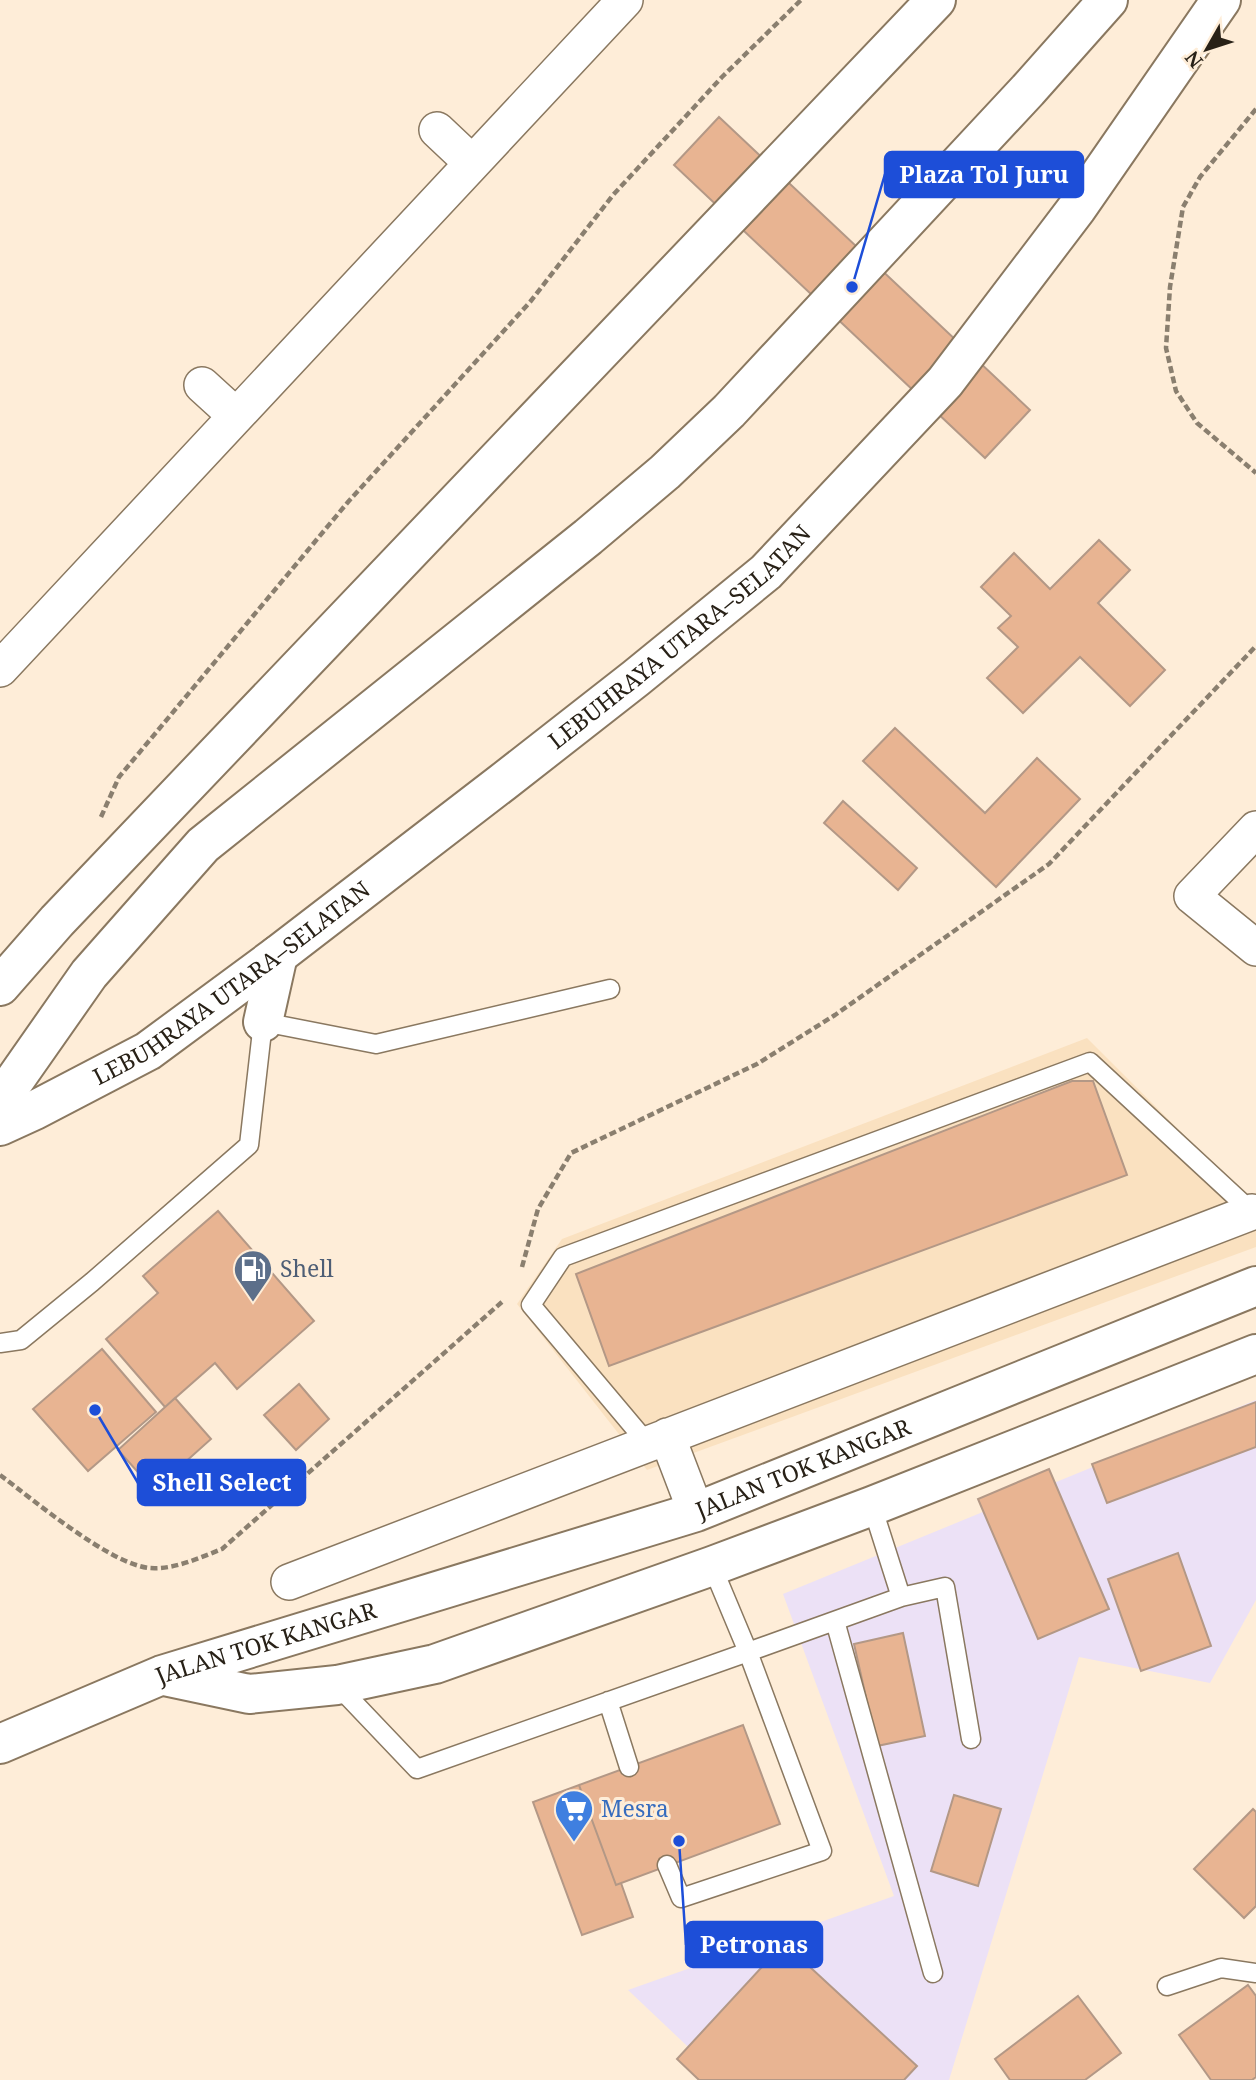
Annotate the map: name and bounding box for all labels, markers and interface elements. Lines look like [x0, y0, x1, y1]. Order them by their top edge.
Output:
north arrow [1172, 14, 1242, 84]
text: N [1179, 46, 1209, 74]
callout: Plaza Tol Juru [885, 152, 1083, 197]
text: Plaza Tol Juru [899, 157, 1069, 190]
street label: LEBUHRAYA UTARA–SELATAN [541, 517, 817, 756]
street label: LEBUHRAYA UTARA–SELATAN [87, 873, 376, 1092]
fuel station icon: Shell [232, 1248, 274, 1303]
place label: Shell [280, 1252, 334, 1284]
street label: JALAN TOK KANGAR [690, 1410, 916, 1526]
callout: Shell Select [138, 1460, 305, 1505]
text: Shell Select [153, 1465, 292, 1498]
street label: JALAN TOK KANGAR [149, 1593, 381, 1691]
supermarket icon: Mesra [553, 1788, 595, 1843]
place label: Mesra [601, 1792, 669, 1824]
callout: Petronas [686, 1922, 822, 1967]
text: Petronas [700, 1927, 808, 1960]

